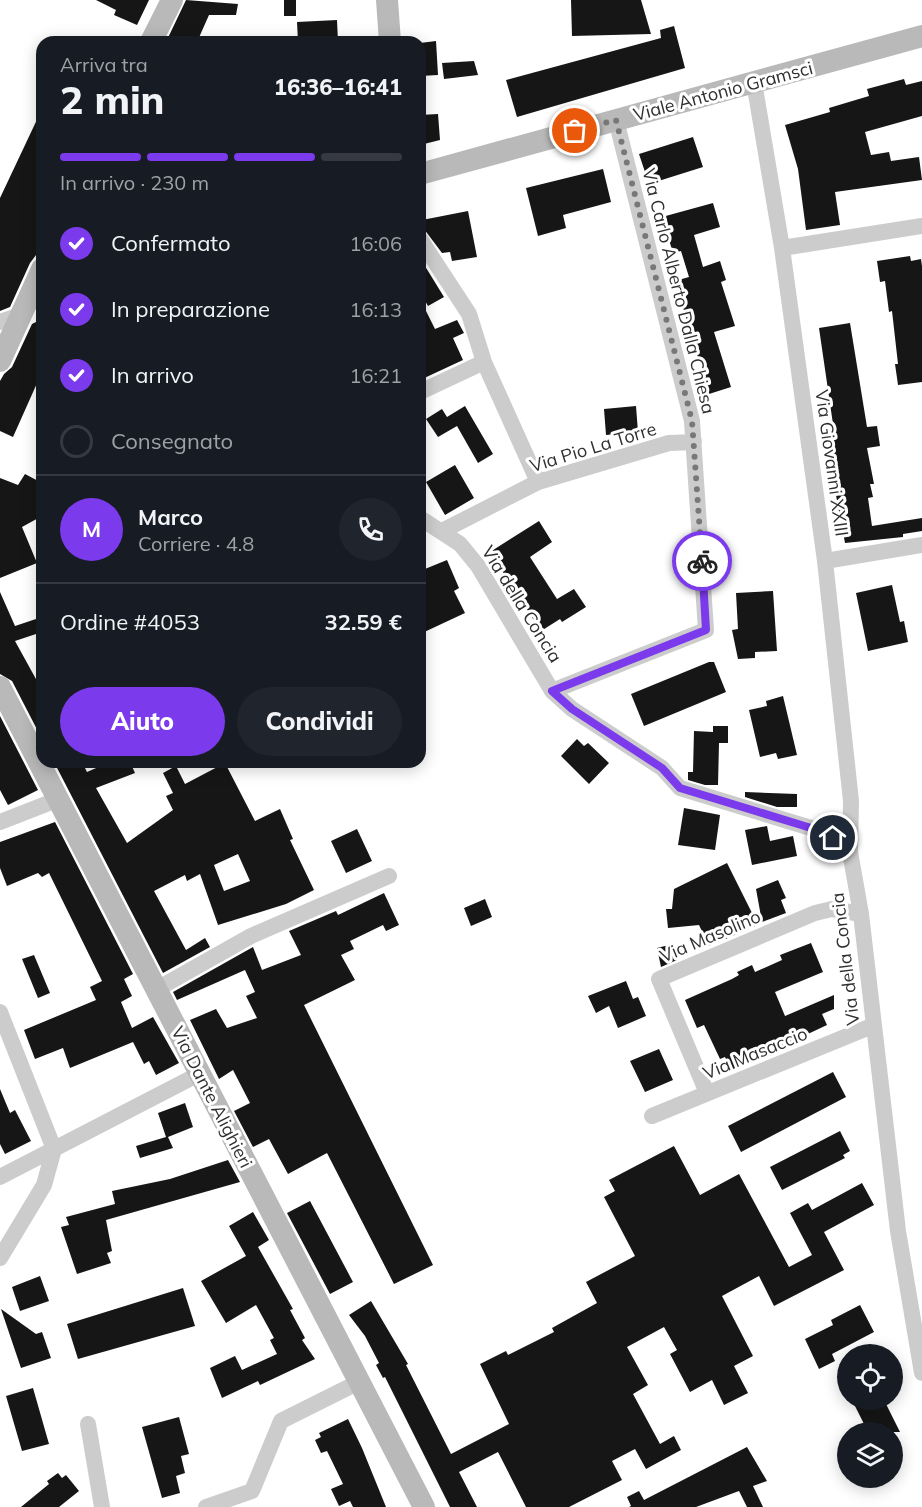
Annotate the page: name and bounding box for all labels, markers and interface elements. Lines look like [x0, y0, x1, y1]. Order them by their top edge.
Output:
text: Arriva tra [60, 52, 148, 77]
street label: Viale Antonio Gramsci [631, 56, 815, 126]
text: 16:36–16:41 [274, 73, 402, 101]
text: 2 min [60, 75, 165, 124]
pin [549, 105, 600, 156]
icon: bag [558, 114, 591, 147]
street label: Via Carlo Alberto Dalla Chiesa [637, 166, 721, 416]
text: In arrivo · 230 m [60, 170, 209, 195]
icon: check [60, 227, 93, 260]
text: Confermato [111, 229, 230, 257]
text: 16:06 [349, 231, 402, 256]
icon: check [60, 293, 93, 326]
text: In preparazione [111, 295, 270, 323]
text: 16:13 [349, 297, 402, 322]
icon: check [60, 359, 93, 392]
text: In arrivo [111, 361, 194, 389]
text: 16:21 [349, 363, 402, 388]
street label: Via Giovanni XXIII [810, 388, 854, 538]
street label: Via Pio La Torre [527, 417, 659, 477]
text: Consegnato [111, 427, 233, 455]
button: phone [339, 498, 402, 561]
text: Marco [138, 503, 203, 531]
text: M [82, 515, 101, 543]
text: Corriere · 4.8 [138, 531, 254, 556]
courier [672, 531, 732, 591]
street label: Via della Concia [477, 541, 567, 667]
icon: bike [686, 545, 719, 578]
text: Ordine #4053 [60, 608, 200, 636]
text: 32.59 € [325, 608, 402, 636]
button: Aiuto [60, 687, 225, 756]
button: Condividi [237, 687, 402, 756]
pin [807, 812, 858, 863]
icon: home [816, 821, 849, 854]
street label: Via della Concia [825, 891, 865, 1027]
street label: Via Masolino [656, 904, 764, 968]
street label: Via Dante Alighieri [166, 1022, 258, 1172]
street label: Via Masaccio [699, 1022, 811, 1084]
map controls [837, 1344, 903, 1488]
button: locate [837, 1344, 903, 1410]
button: layers [837, 1422, 903, 1488]

